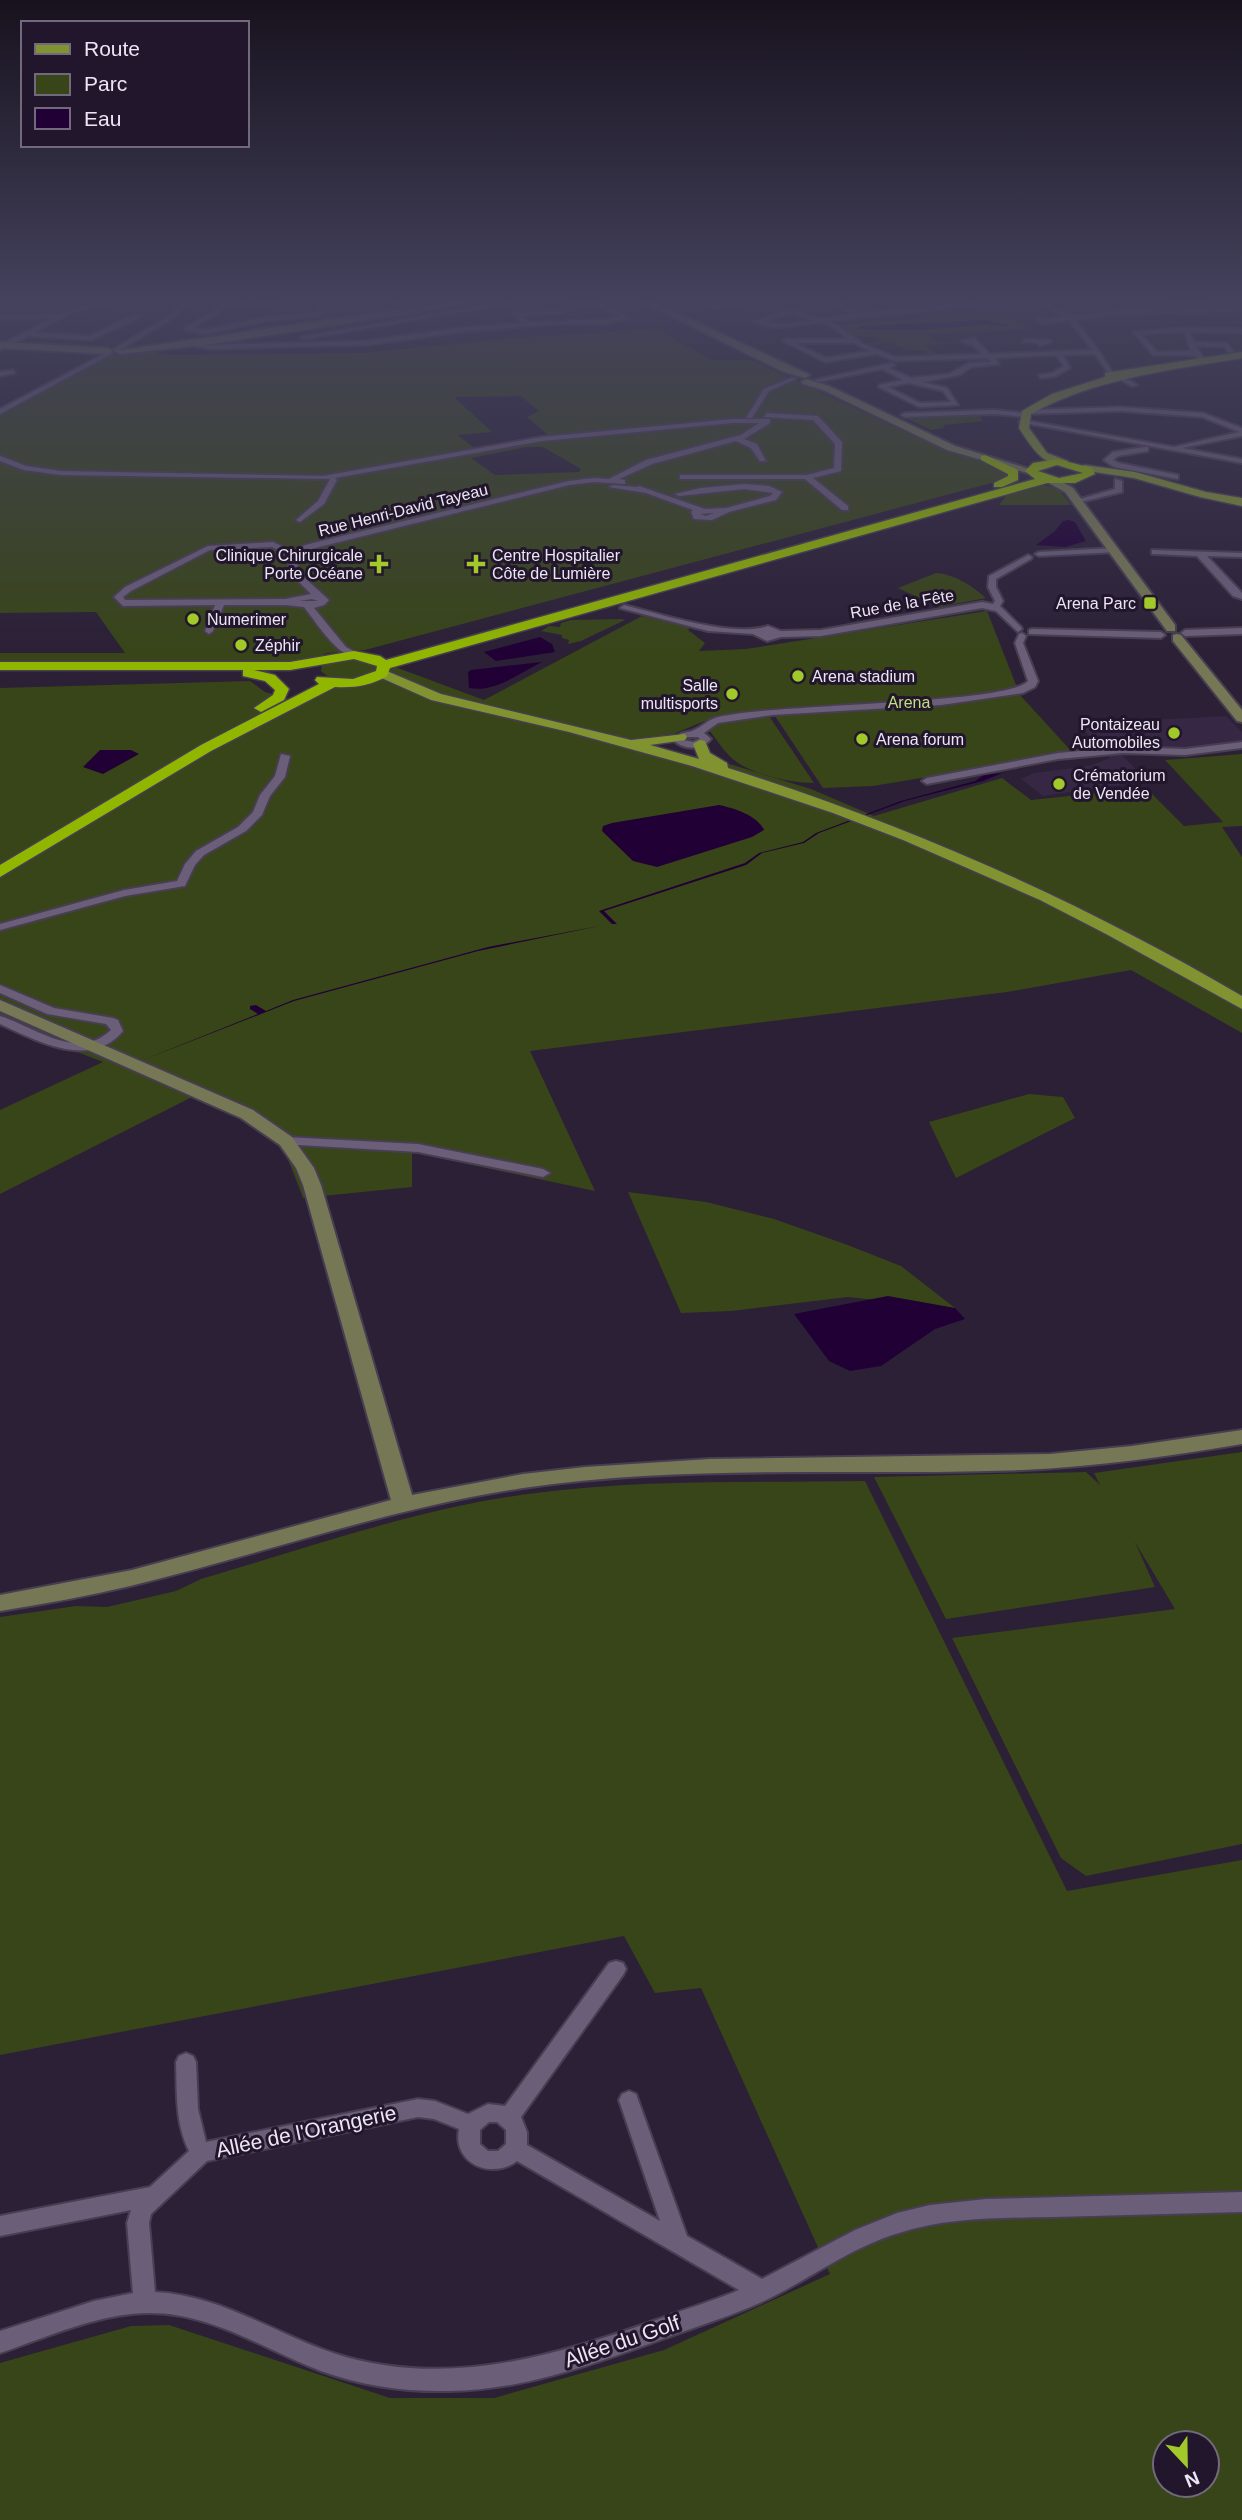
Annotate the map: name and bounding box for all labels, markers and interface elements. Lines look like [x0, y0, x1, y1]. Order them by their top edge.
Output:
legend [21, 21, 248, 147]
text: Route [84, 37, 140, 60]
text: Parc [84, 72, 127, 95]
text: Eau [84, 107, 121, 130]
street label: Rue Henri-David Tayeau [317, 481, 489, 539]
place label: Clinique Chirurgicale Porte Océane [215, 547, 363, 582]
place label: Centre Hospitalier Côte de Lumière [492, 547, 621, 582]
marker: Clinique Chirurgicale Porte Océane [369, 554, 389, 574]
marker: Centre Hospitalier Côte de Lumière [466, 554, 486, 574]
street label: Rue de la Fête [849, 586, 955, 621]
place label: Arena Parc [1056, 595, 1136, 612]
marker: Arena Parc [1142, 595, 1158, 611]
marker: Numerimer [185, 611, 201, 627]
place label: Numerimer [207, 611, 287, 628]
marker: Zéphir [233, 637, 249, 653]
place label: Zéphir [255, 637, 301, 654]
marker: Arena stadium [790, 668, 806, 684]
place label: Arena stadium [812, 668, 915, 685]
place label: Salle multisports [641, 677, 718, 712]
marker: Salle multisports [724, 686, 740, 702]
park label: Arena [888, 694, 930, 711]
place label: Pontaizeau Automobiles [1072, 716, 1160, 751]
marker: Pontaizeau Automobiles [1166, 725, 1182, 741]
marker: Arena forum [854, 731, 870, 747]
place label: Arena forum [876, 731, 964, 748]
place label: Crématorium de Vendée [1073, 767, 1165, 802]
marker: Crématorium de Vendée [1051, 776, 1067, 792]
street label: Allée de l'Orangerie [214, 2101, 398, 2161]
street label: Allée du Golf [561, 2311, 683, 2371]
north arrow [1151, 2429, 1221, 2499]
text: N [1182, 2467, 1202, 2492]

